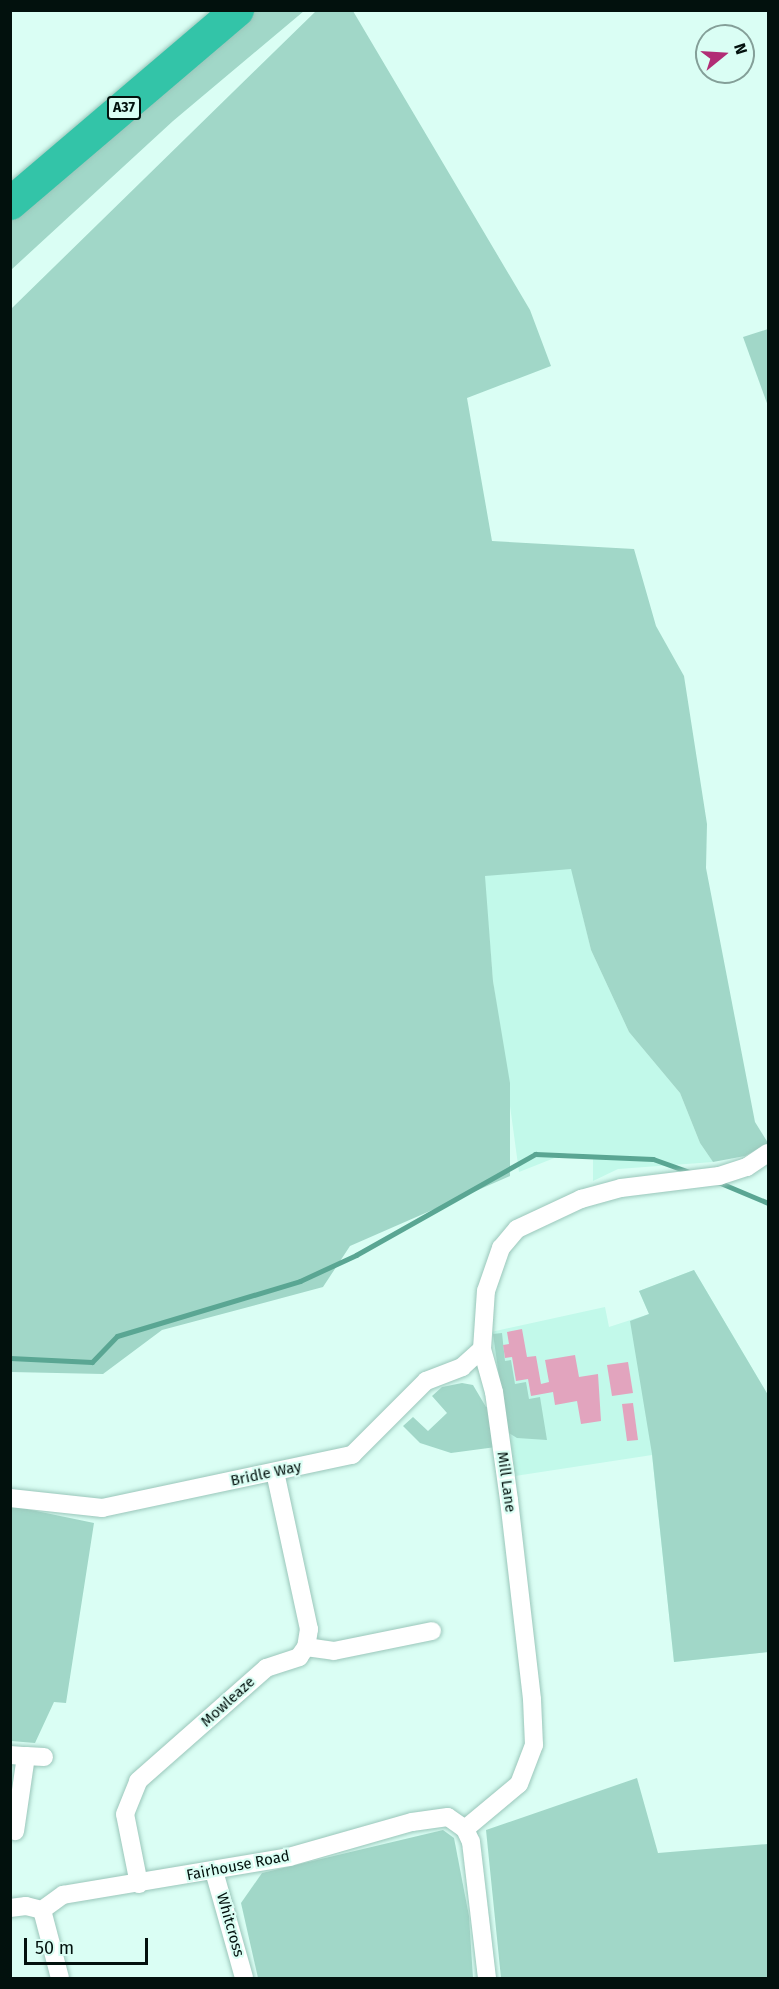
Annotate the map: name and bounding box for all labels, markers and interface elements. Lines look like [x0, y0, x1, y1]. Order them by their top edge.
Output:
north arrow [695, 24, 755, 84]
text: N [730, 41, 751, 57]
road number: A37 [106, 97, 142, 119]
street label: Mill Lane [493, 1450, 519, 1514]
street label: Bridle Way [229, 1458, 303, 1490]
street label: Mowleaze [197, 1673, 259, 1731]
street label: Fairhouse Road [185, 1847, 291, 1885]
street label: Whitcross [212, 1891, 248, 1959]
scale bar [27, 1926, 152, 1964]
text: 50 m [35, 1937, 74, 1959]

